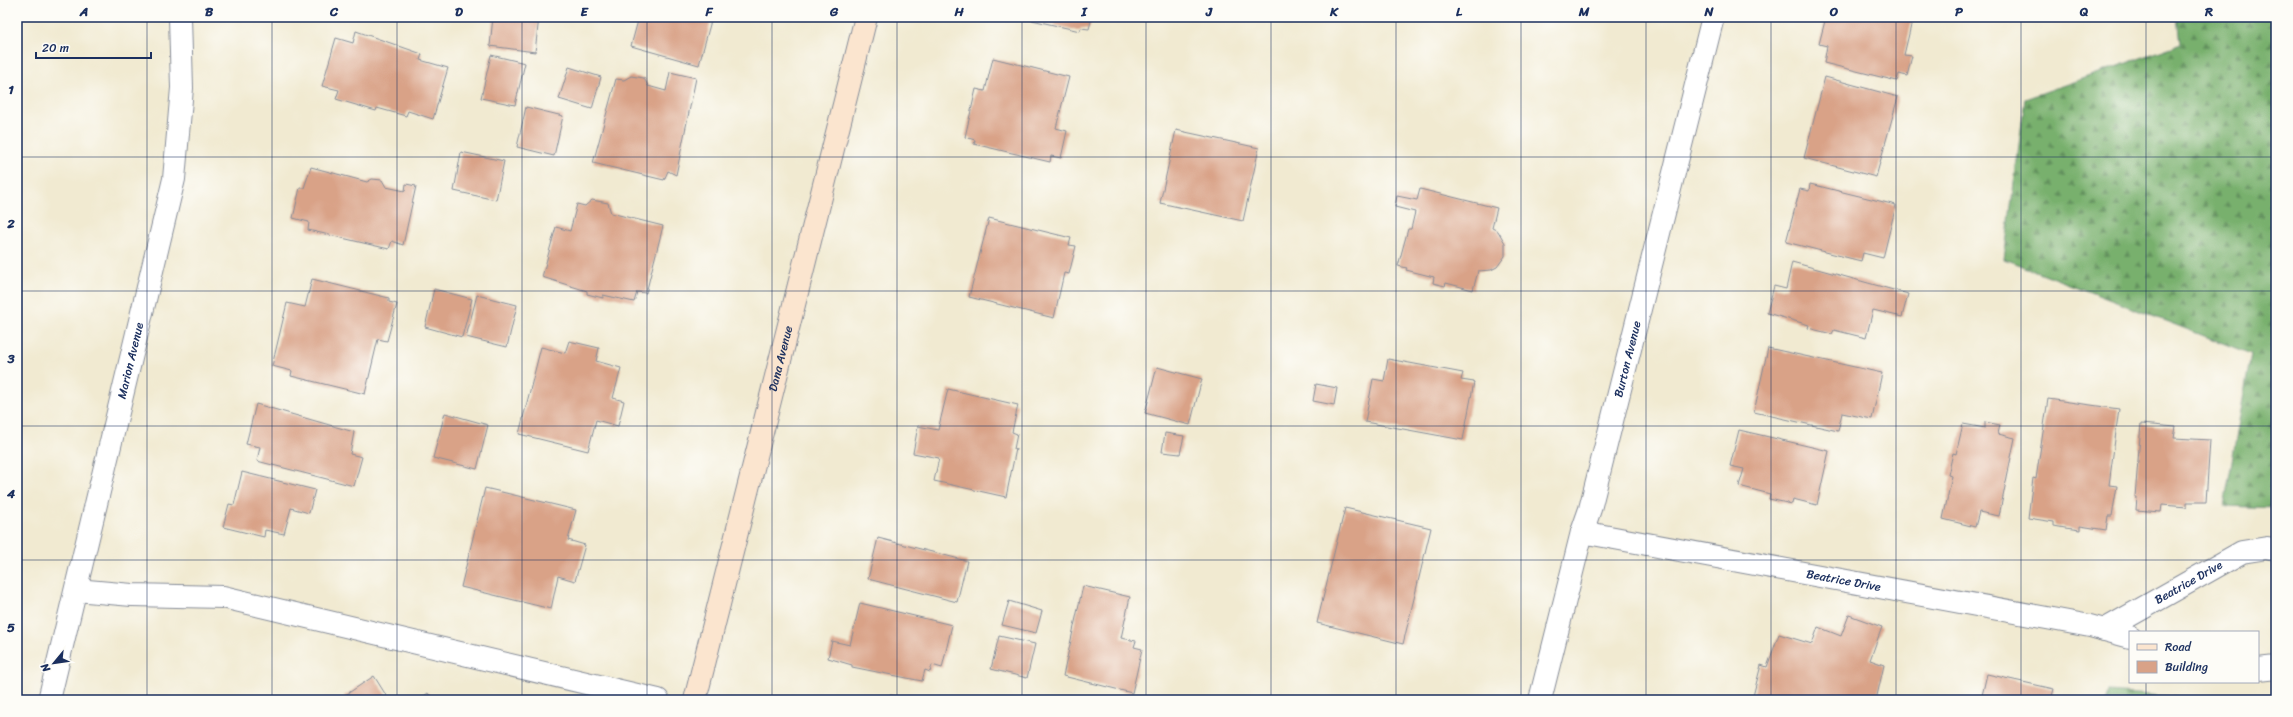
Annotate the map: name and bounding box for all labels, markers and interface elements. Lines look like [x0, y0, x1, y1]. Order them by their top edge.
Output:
text: A [79, 0, 88, 23]
text: B [205, 0, 214, 23]
text: C [329, 0, 339, 23]
text: D [455, 0, 463, 23]
text: E [580, 0, 589, 23]
text: F [704, 0, 713, 23]
text: G [829, 0, 839, 23]
text: H [953, 0, 964, 23]
text: I [1080, 0, 1088, 23]
text: J [1205, 0, 1213, 23]
text: K [1329, 0, 1339, 23]
text: L [1456, 0, 1463, 23]
text: M [1578, 0, 1590, 23]
text: N [1703, 0, 1714, 23]
text: O [1829, 0, 1839, 23]
text: P [1955, 0, 1963, 23]
text: Q [2079, 0, 2089, 23]
text: R [2204, 0, 2213, 23]
scale bar [36, 34, 151, 60]
text: 20 m [42, 37, 69, 59]
text: 1 [8, 78, 14, 101]
text: 2 [6, 212, 15, 235]
street label: Burton Avenue [1607, 318, 1648, 400]
street label: Marion Avenue [111, 320, 150, 401]
street label: Dana Avenue [762, 323, 799, 394]
text: 3 [6, 347, 15, 370]
text: 4 [6, 482, 16, 505]
street label: Beatrice Drive [2150, 554, 2227, 610]
street label: Beatrice Drive [1805, 563, 1883, 598]
text: 5 [7, 616, 15, 639]
legend [2129, 631, 2259, 683]
text: Road [2165, 636, 2192, 658]
north arrow [34, 643, 74, 683]
text: Building [2165, 656, 2208, 678]
text: N [35, 659, 56, 676]

